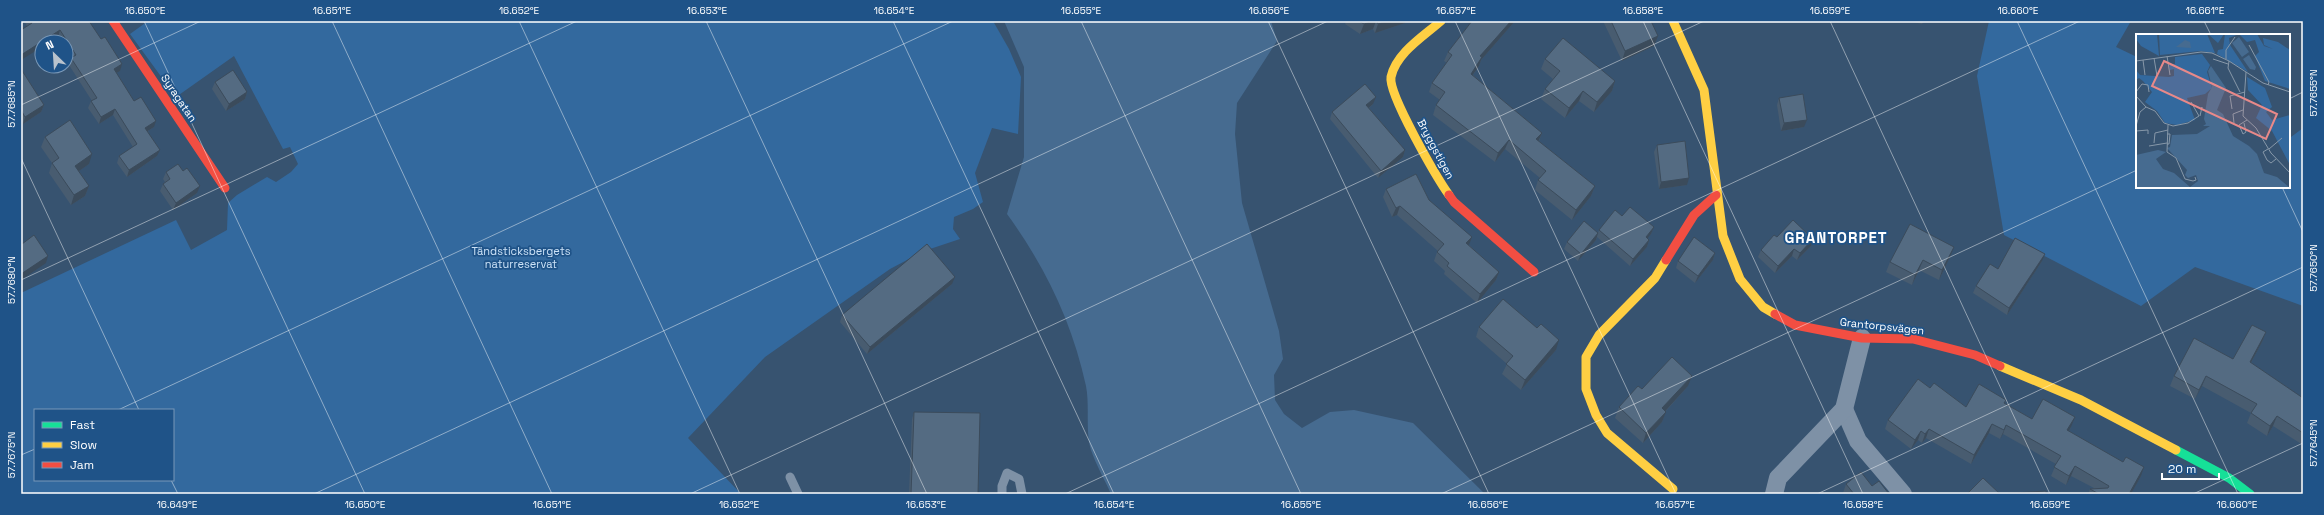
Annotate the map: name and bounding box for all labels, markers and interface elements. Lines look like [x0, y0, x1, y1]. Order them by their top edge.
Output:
text: 16.650°E [125, 4, 166, 17]
text: 16.651°E [313, 4, 352, 17]
text: 16.652°E [499, 4, 539, 17]
text: 16.653°E [687, 4, 728, 17]
text: 16.654°E [874, 4, 915, 17]
text: 16.655°E [1061, 4, 1102, 17]
text: 16.656°E [1249, 4, 1290, 17]
text: 16.657°E [1436, 4, 1476, 17]
text: 16.658°E [1623, 4, 1664, 17]
text: 16.659°E [1810, 4, 1851, 17]
text: 16.660°E [1998, 4, 2039, 17]
text: 16.661°E [2186, 4, 2225, 17]
north arrow [34, 34, 74, 74]
inset map [2136, 34, 2290, 188]
text: N [43, 37, 56, 53]
text: 57.7655°N [2307, 69, 2320, 117]
street label: Syragatan [158, 71, 200, 125]
text: 57.7685°N [5, 80, 18, 128]
street label: Bryggstigen [1414, 117, 1458, 181]
district label: GRANTORPET [1784, 228, 1888, 247]
park label: Tändsticksbergets naturreservat [472, 244, 571, 271]
text: 57.7650°N [2307, 244, 2320, 292]
text: 57.7680°N [5, 256, 18, 304]
street label: Grantorpsvägen [1839, 315, 1925, 337]
legend [34, 409, 174, 481]
text: Fast [70, 417, 95, 433]
text: 57.7645°N [2307, 419, 2320, 467]
text: 57.7675°N [5, 432, 18, 478]
text: Slow [70, 437, 97, 453]
scale bar [2162, 455, 2219, 481]
text: Jam [70, 457, 94, 473]
text: 20 m [2168, 461, 2196, 477]
text: 16.649°E [157, 498, 198, 511]
text: 16.650°E [345, 498, 386, 511]
text: 16.651°E [533, 498, 572, 511]
text: 16.652°E [719, 498, 759, 511]
text: 16.653°E [906, 498, 947, 511]
text: 16.654°E [1094, 498, 1135, 511]
text: 16.655°E [1281, 498, 1322, 511]
text: 16.656°E [1468, 498, 1509, 511]
text: 16.657°E [1655, 498, 1695, 511]
text: 16.658°E [1843, 498, 1884, 511]
text: 16.659°E [2030, 498, 2071, 511]
text: 16.660°E [2217, 498, 2258, 511]

